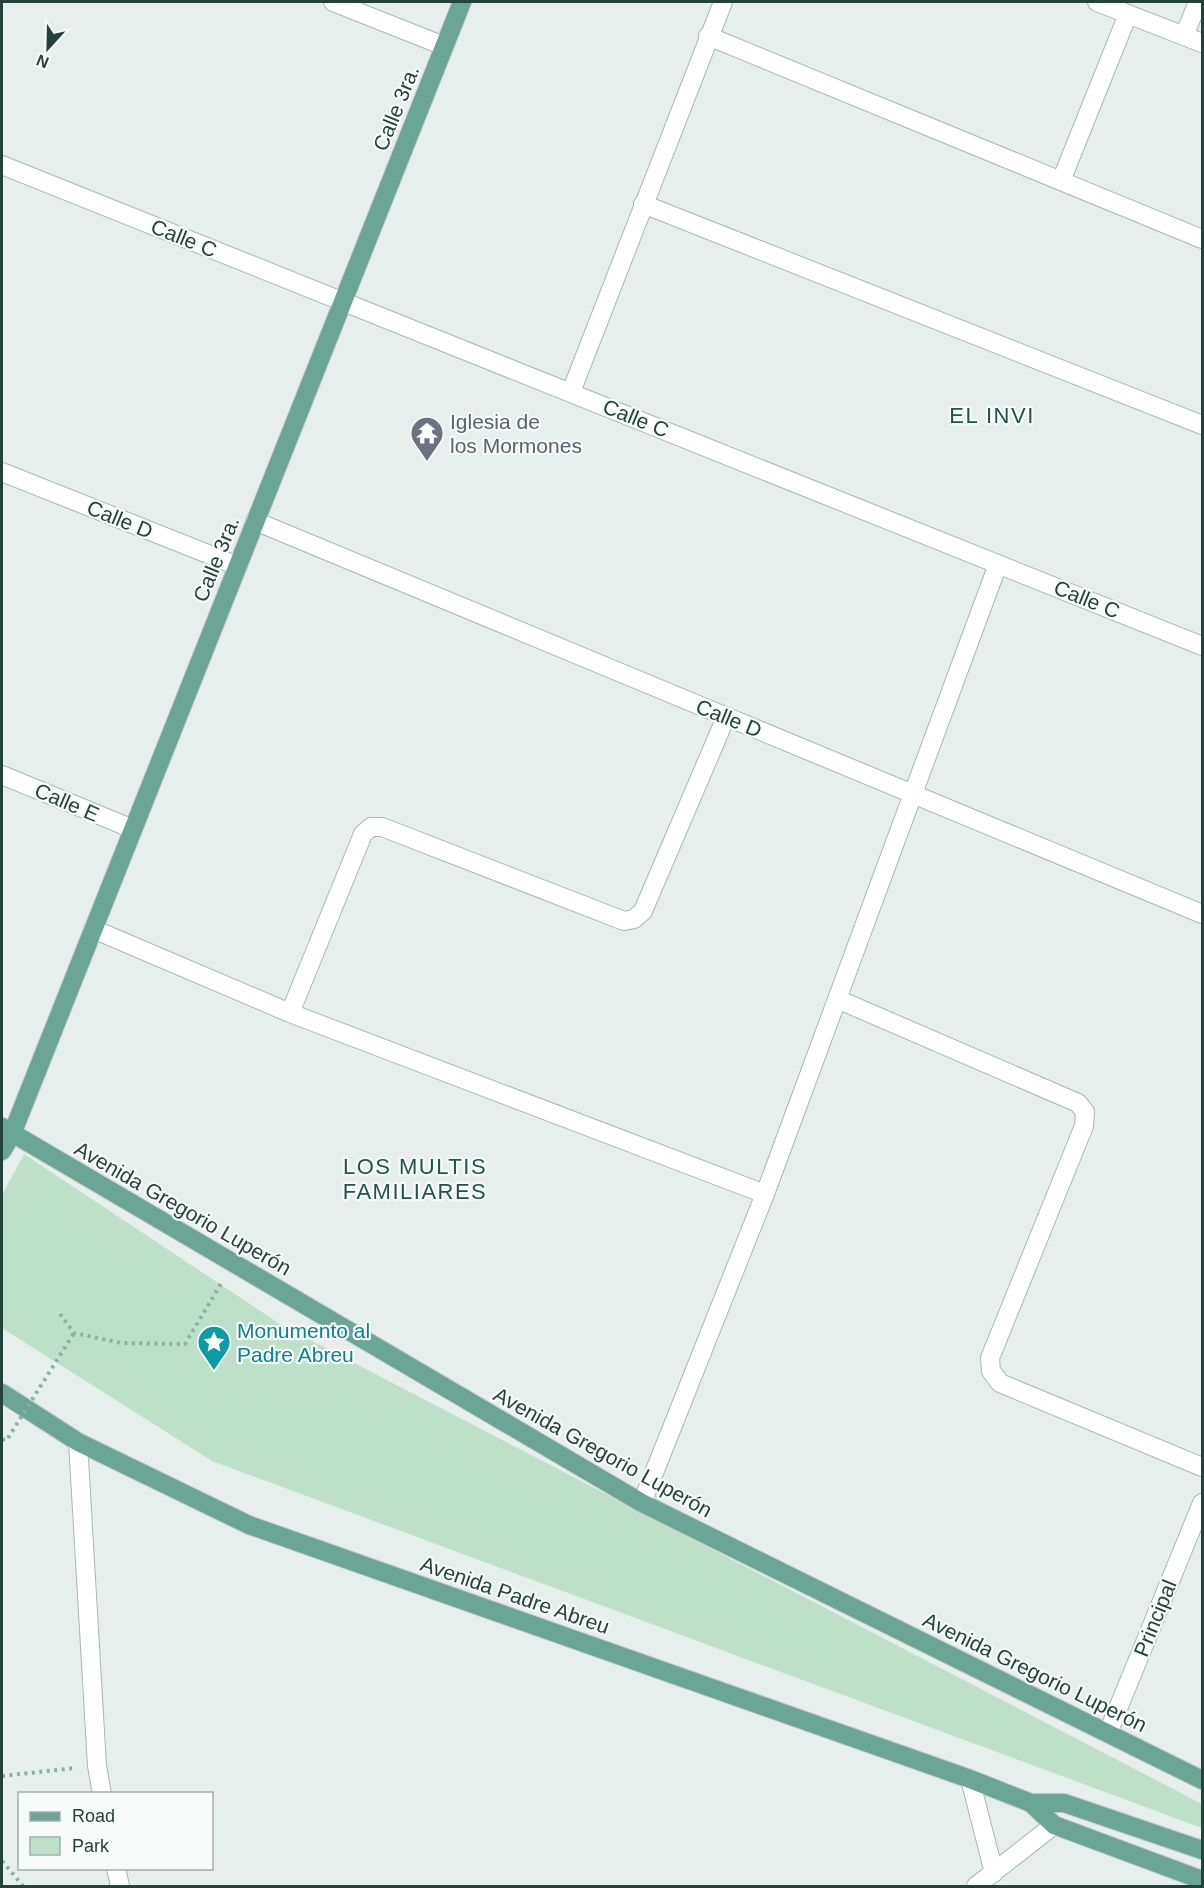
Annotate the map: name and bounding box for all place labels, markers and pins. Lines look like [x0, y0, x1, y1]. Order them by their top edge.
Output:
place label: Iglesia de los Mormones [450, 410, 582, 457]
temple icon: Iglesia de los Mormones [409, 415, 445, 462]
place label: Monumento al Padre Abreu [237, 1319, 370, 1366]
place icon: Monumento al Padre Abreu [196, 1324, 232, 1371]

